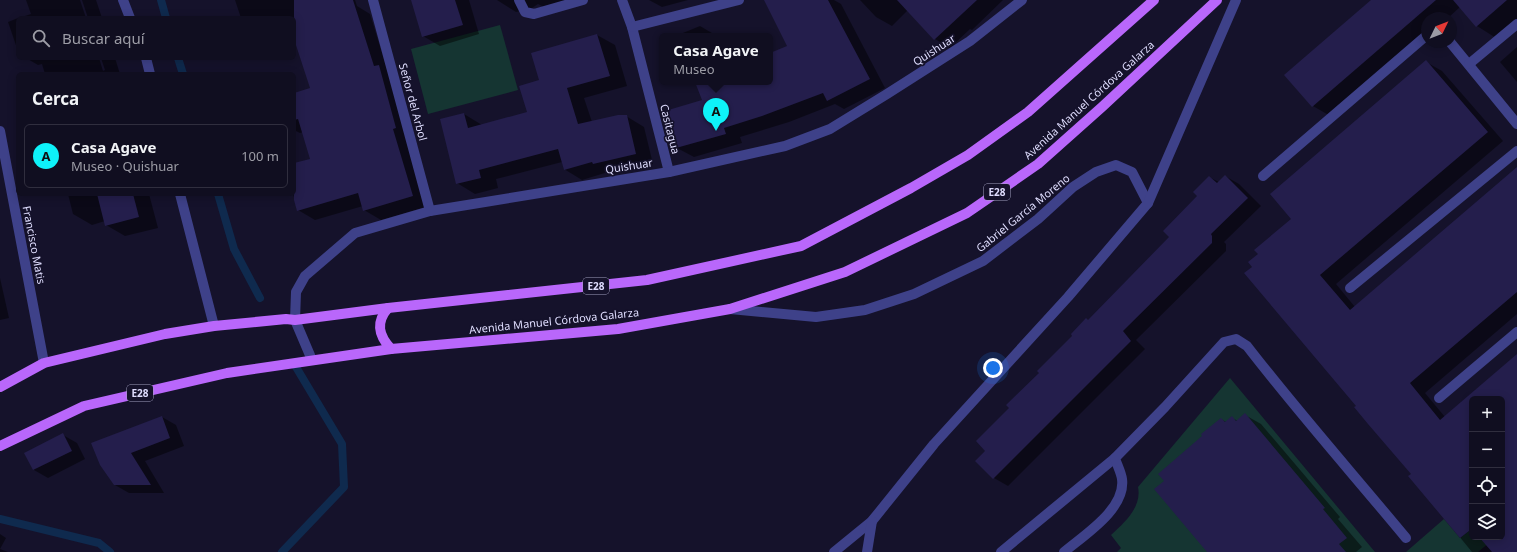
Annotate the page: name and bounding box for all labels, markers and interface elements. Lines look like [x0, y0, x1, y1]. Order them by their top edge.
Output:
north arrow [1421, 12, 1457, 48]
search box [16, 16, 296, 60]
icon: search [30, 27, 52, 49]
text: Buscar aquí [62, 28, 145, 48]
street label: Quishuar [910, 30, 958, 69]
popup [659, 33, 773, 85]
street label: Avenida Manuel Córdova Galarza [1020, 37, 1157, 162]
text: Casa Agave [673, 40, 759, 60]
text: Museo [673, 60, 715, 78]
street label: Señor del Arbol [396, 61, 431, 142]
text: Cerca [32, 87, 79, 110]
pin: A [703, 98, 729, 131]
street label: Casitagua [657, 102, 684, 155]
text: Casa Agave [71, 137, 156, 157]
text: A [42, 147, 51, 165]
text: 100 m [241, 147, 279, 165]
street label: Quishuar [604, 154, 654, 177]
text: Museo · Quishuar [71, 157, 179, 175]
street label: Gabriel García Moreno [973, 170, 1073, 255]
road number: E28 [984, 184, 1010, 200]
street label: Francisco Matis [20, 204, 49, 285]
road number: E28 [583, 278, 609, 294]
street label: Avenida Manuel Córdova Galarza [468, 304, 640, 337]
your location [983, 358, 1003, 378]
road number: E28 [127, 385, 153, 401]
map controls [1469, 396, 1505, 540]
button: + [1469, 396, 1505, 432]
button: − [1469, 432, 1505, 468]
button: locate [1469, 468, 1505, 504]
button: layers [1469, 504, 1505, 540]

